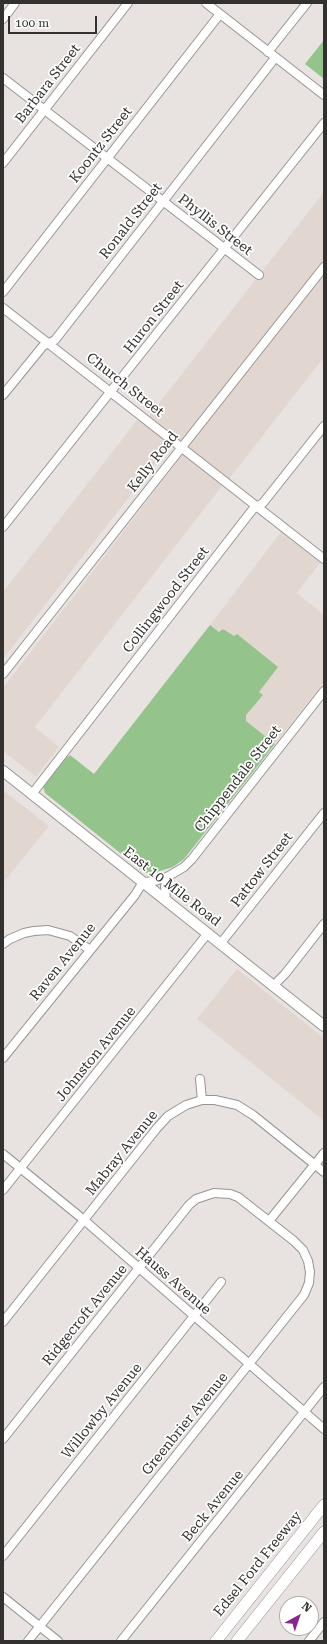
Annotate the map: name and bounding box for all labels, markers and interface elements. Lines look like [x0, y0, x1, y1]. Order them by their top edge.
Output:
scale bar [10, 8, 99, 34]
text: 100 m [15, 16, 49, 30]
street label: Barbara Street [12, 41, 84, 127]
street label: Koontz Street [66, 104, 136, 186]
street label: Ronald Street [96, 180, 166, 262]
street label: Phyllis Street [175, 191, 255, 259]
street label: Huron Street [121, 277, 187, 357]
street label: Church Street [83, 349, 167, 421]
street label: Kelly Road [124, 428, 182, 496]
street label: Collingwood Street [119, 544, 213, 656]
street label: Chippendale Street [191, 722, 285, 836]
street label: Pattow Street [228, 829, 296, 911]
street label: East 10 Mile Road [120, 844, 224, 930]
street label: Raven Avenue [27, 920, 99, 1004]
street label: Johnston Avenue [53, 1003, 139, 1105]
street label: Mabray Avenue [83, 1107, 161, 1199]
street label: Hauss Avenue [132, 1244, 214, 1318]
street label: Ridgecroft Avenue [39, 1261, 131, 1369]
street label: Willowby Avenue [58, 1360, 146, 1462]
street label: Greenbrier Avenue [138, 1369, 232, 1479]
street label: Beck Avenue [179, 1467, 247, 1545]
street label: Edsel Ford Freeway [210, 1508, 306, 1620]
north arrow [279, 1596, 319, 1636]
text: N [299, 1599, 314, 1615]

